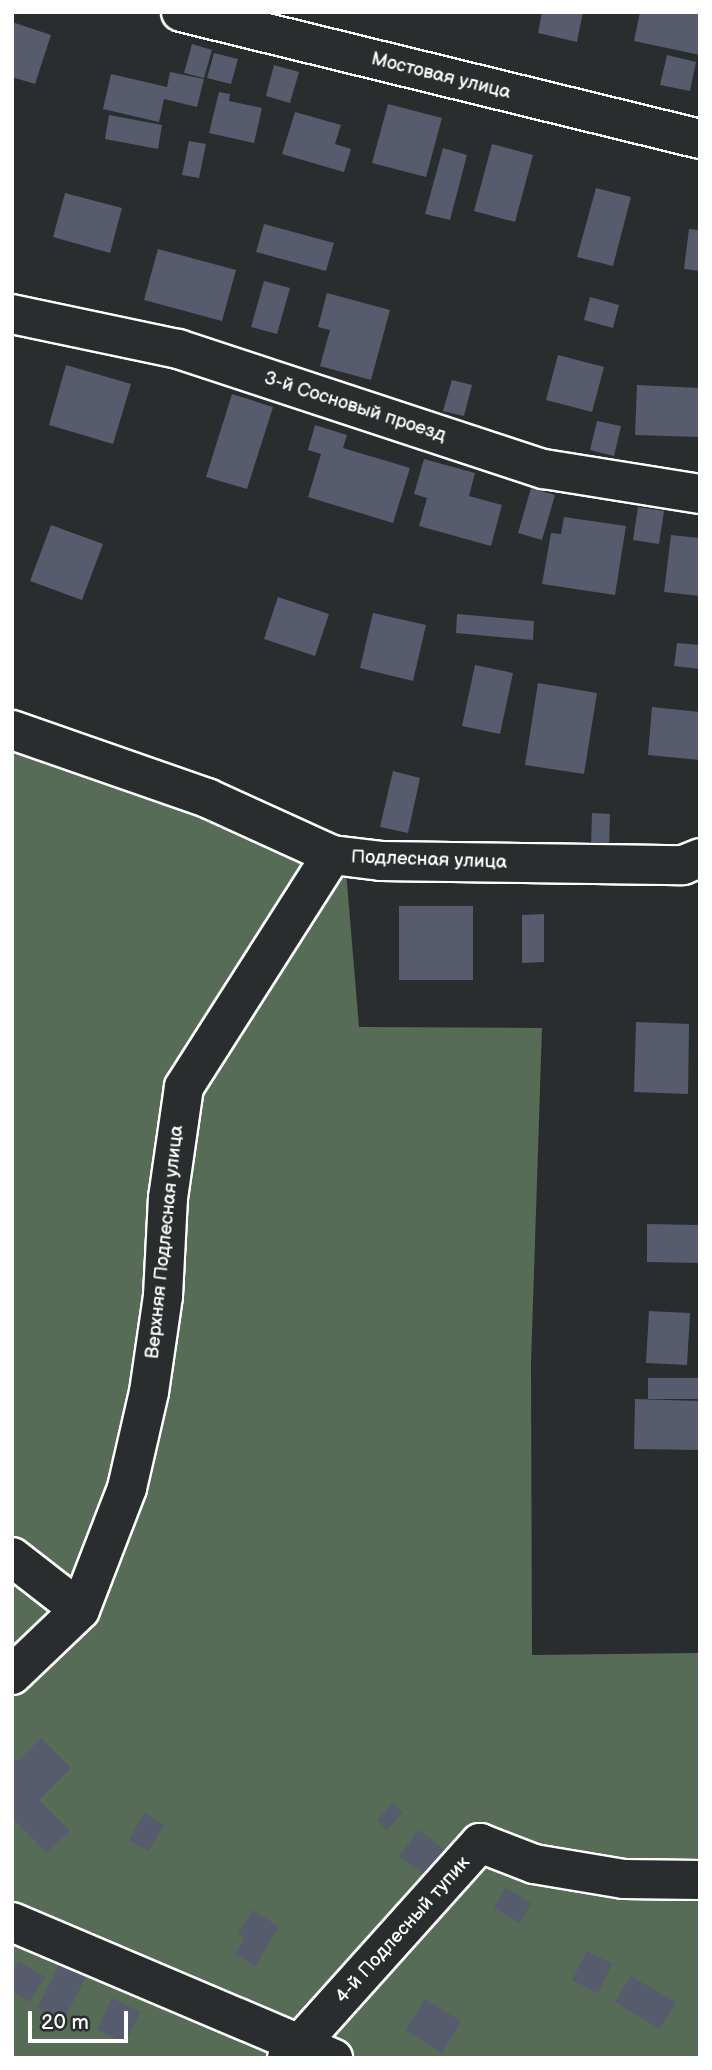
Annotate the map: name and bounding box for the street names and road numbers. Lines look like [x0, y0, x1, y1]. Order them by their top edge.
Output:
street label: Мостовая улица [369, 48, 513, 104]
street label: 3-й Сосновый проезд [261, 367, 449, 447]
street label: Подлесная улица [351, 846, 507, 874]
street label: Верхняя Подлесная улица [141, 1124, 189, 1360]
street label: 4-й Подлесный тупик [331, 1852, 475, 2008]

